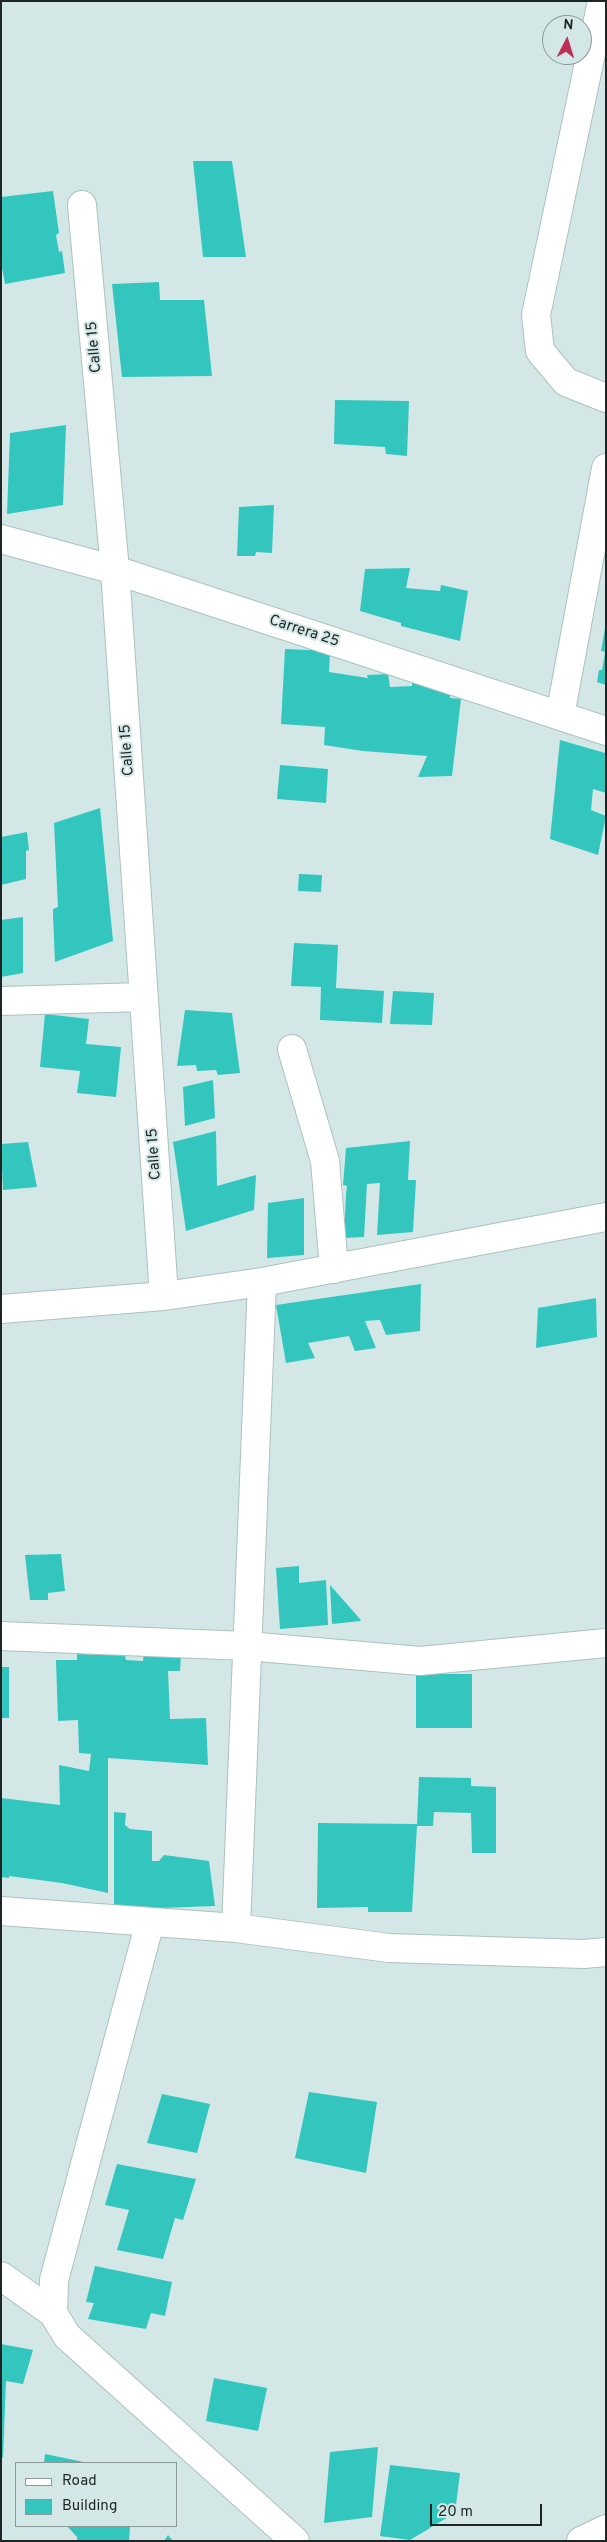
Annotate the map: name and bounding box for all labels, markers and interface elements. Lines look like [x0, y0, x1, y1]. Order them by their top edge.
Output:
north arrow [542, 15, 592, 65]
text: N [563, 17, 574, 34]
street label: Calle 15 [84, 320, 106, 374]
street label: Carrera 25 [267, 612, 341, 652]
street label: Calle 15 [117, 723, 139, 777]
street label: Calle 15 [144, 1127, 166, 1181]
legend [15, 2462, 178, 2527]
text: Road [62, 2472, 97, 2491]
scale bar [432, 2494, 544, 2526]
text: Building [62, 2497, 117, 2516]
text: 20 m [438, 2503, 473, 2522]

